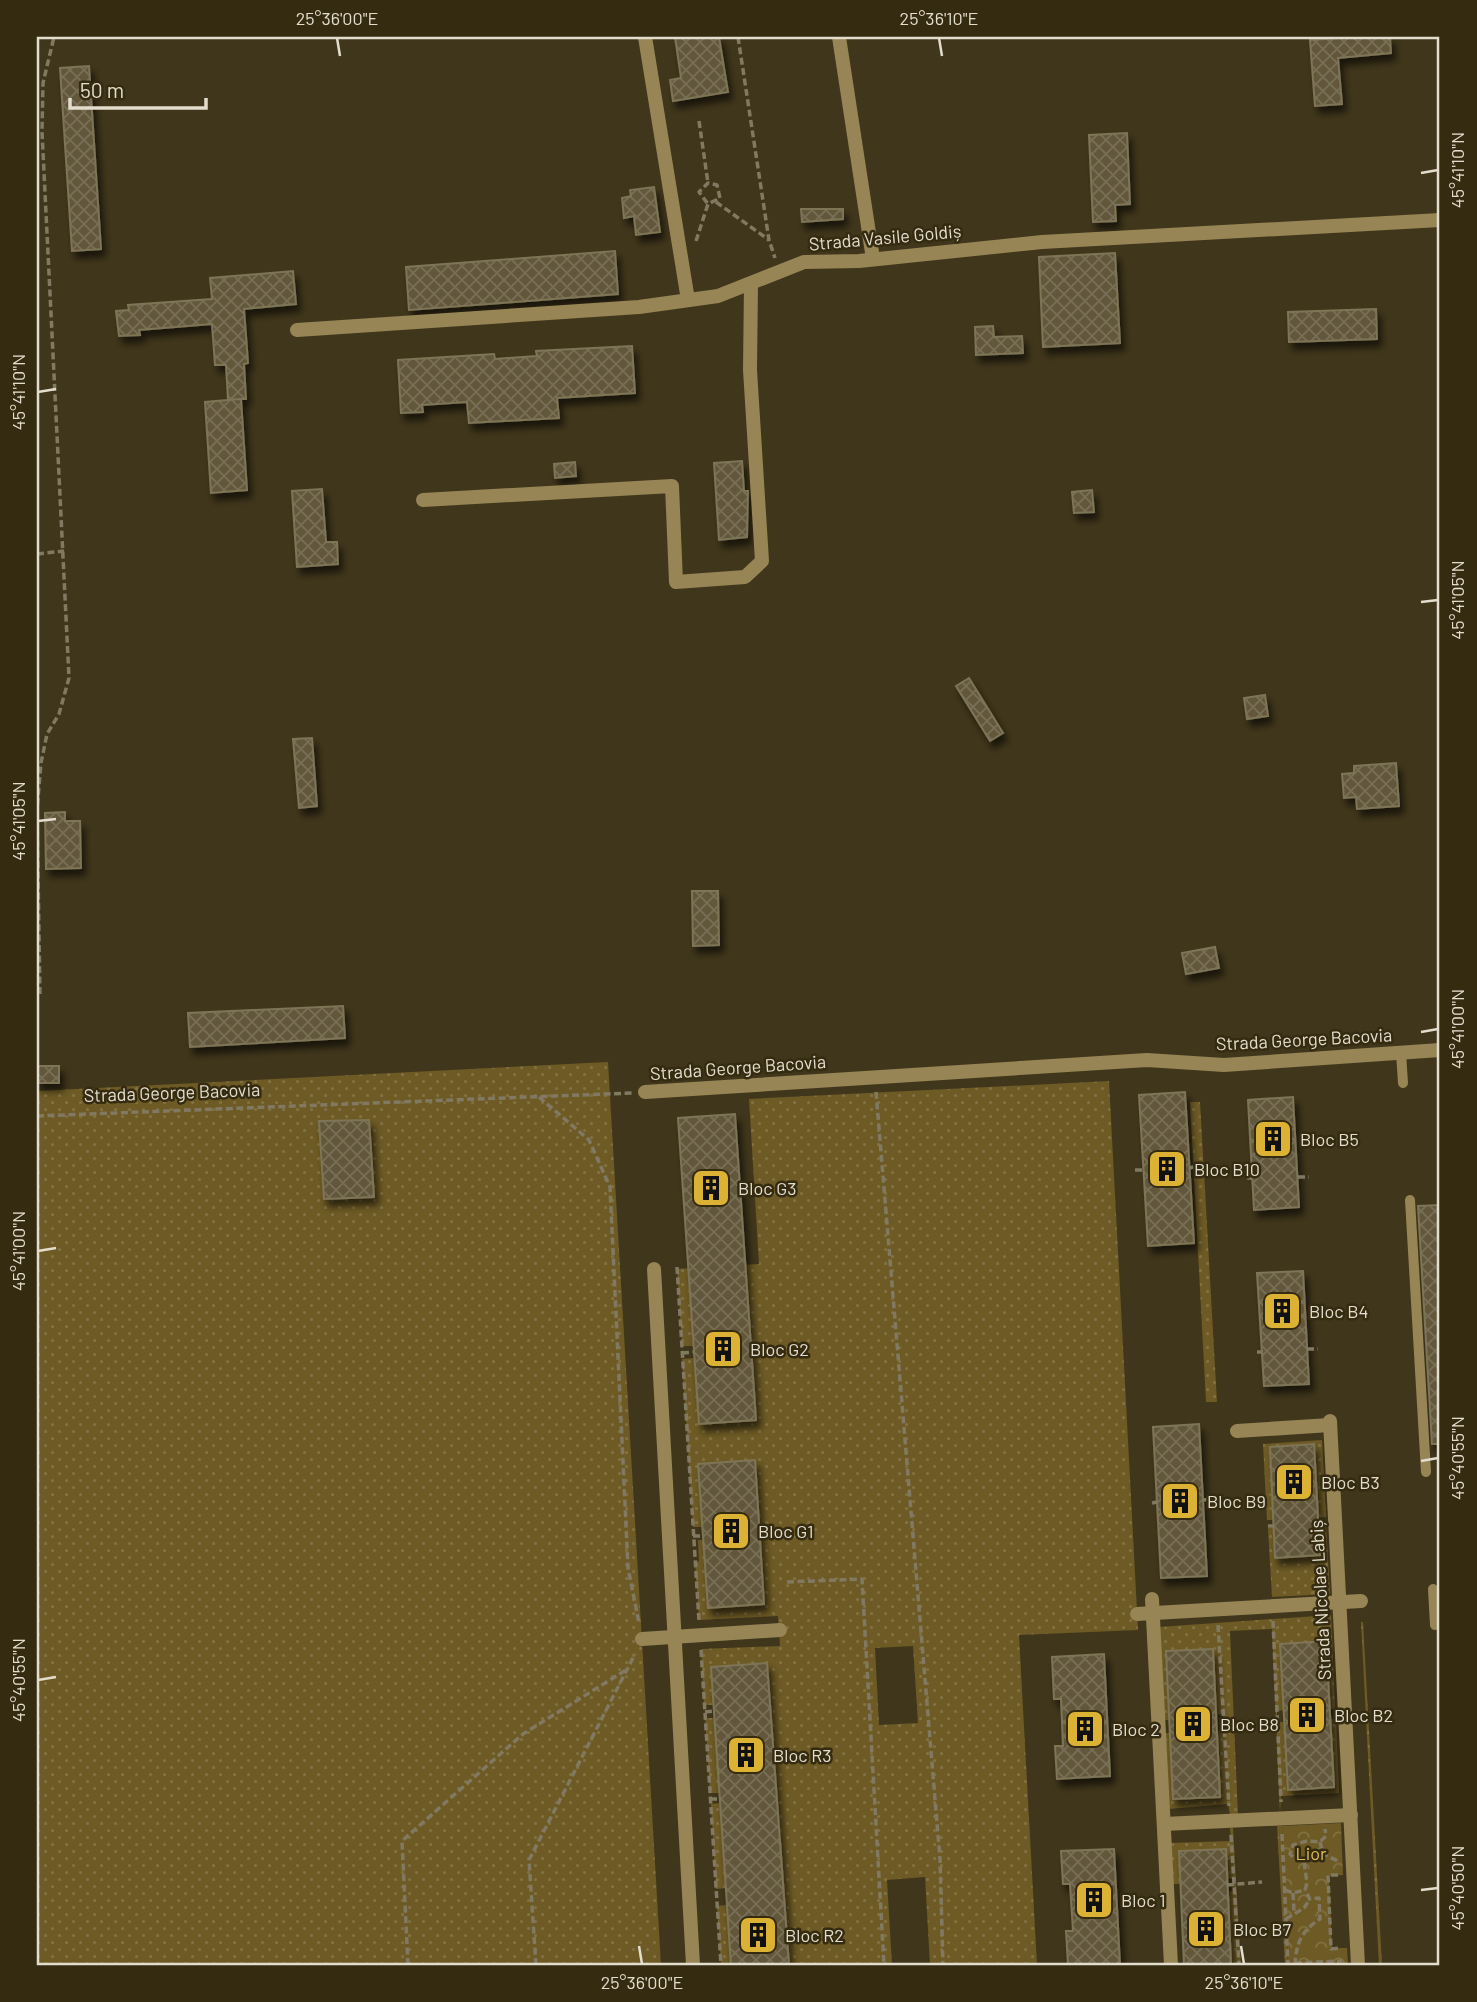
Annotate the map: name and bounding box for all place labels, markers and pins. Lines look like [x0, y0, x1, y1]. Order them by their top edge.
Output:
building icon: Bloc B5 [1252, 1118, 1294, 1160]
place label: Bloc B5 [1300, 1128, 1359, 1150]
building icon: Bloc B10 [1146, 1148, 1188, 1190]
place label: Bloc B10 [1194, 1158, 1260, 1180]
building icon: Bloc G3 [690, 1167, 732, 1209]
place label: Bloc G3 [738, 1177, 797, 1199]
building icon: Bloc B4 [1261, 1290, 1303, 1332]
place label: Bloc B4 [1309, 1300, 1368, 1322]
building icon: Bloc G2 [702, 1328, 744, 1370]
place label: Bloc G2 [750, 1338, 809, 1360]
building icon: Bloc B3 [1273, 1461, 1315, 1503]
place label: Bloc B3 [1321, 1471, 1380, 1493]
building icon: Bloc B9 [1159, 1480, 1201, 1522]
place label: Bloc B9 [1207, 1490, 1266, 1512]
building icon: Bloc G1 [710, 1510, 752, 1552]
place label: Bloc G1 [758, 1520, 814, 1542]
building icon: Bloc B2 [1286, 1694, 1328, 1736]
building icon: Bloc B8 [1172, 1703, 1214, 1745]
place label: Bloc B2 [1334, 1704, 1393, 1726]
building icon: Bloc 2 [1064, 1708, 1106, 1750]
place label: Bloc B8 [1220, 1713, 1279, 1735]
place label: Bloc 2 [1112, 1718, 1160, 1740]
building icon: Bloc R3 [725, 1734, 767, 1776]
place label: Bloc R3 [773, 1744, 831, 1766]
building icon: Bloc 1 [1073, 1879, 1115, 1921]
place label: Bloc 1 [1121, 1889, 1166, 1911]
building icon: Bloc B7 [1185, 1908, 1227, 1950]
building icon: Bloc R2 [737, 1914, 779, 1956]
place label: Bloc B7 [1233, 1918, 1291, 1940]
place label: Bloc R2 [785, 1924, 844, 1946]

